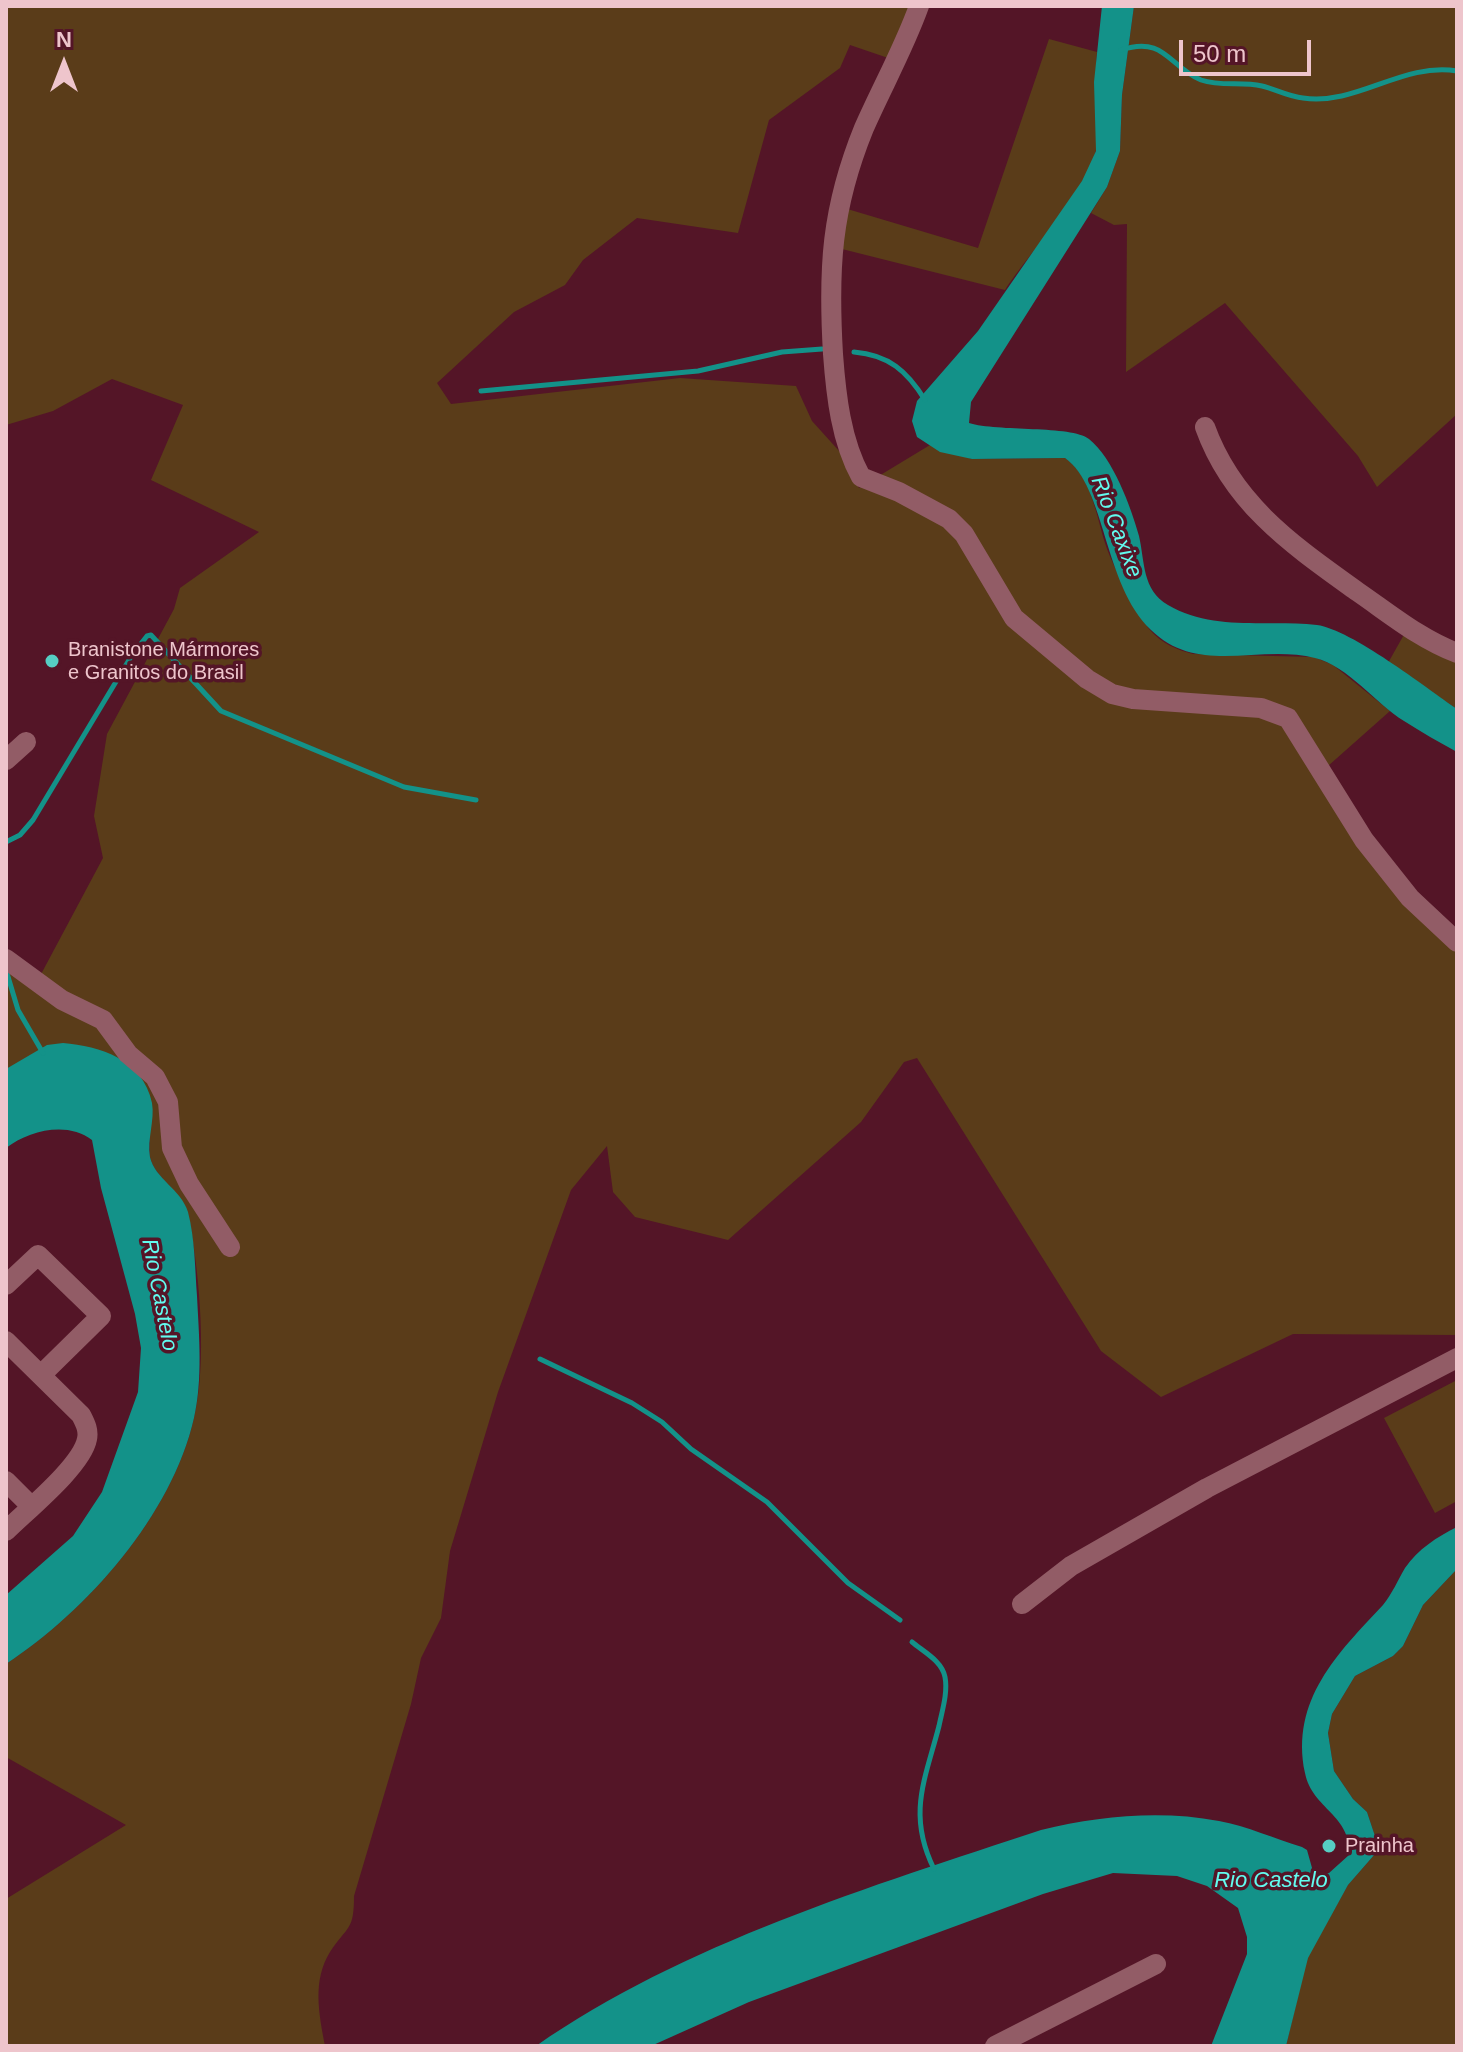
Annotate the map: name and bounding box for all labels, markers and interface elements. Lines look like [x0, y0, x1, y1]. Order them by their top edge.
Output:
north arrow [24, 24, 104, 104]
scale bar [1183, 24, 1315, 74]
text: N [56, 27, 72, 52]
text: 50 m [1193, 40, 1246, 67]
water label: Rio Caxixe [1085, 473, 1147, 581]
place label: Branistone Mármores e Granitos do Brasil [68, 638, 259, 685]
marker: Branistone Mármores e Granitos do Brasil [43, 652, 61, 670]
water label: Rio Castelo [135, 1237, 183, 1353]
place label: Prainha [1345, 1834, 1414, 1858]
marker: Prainha [1320, 1837, 1338, 1855]
water label: Rio Castelo [1214, 1868, 1328, 1894]

